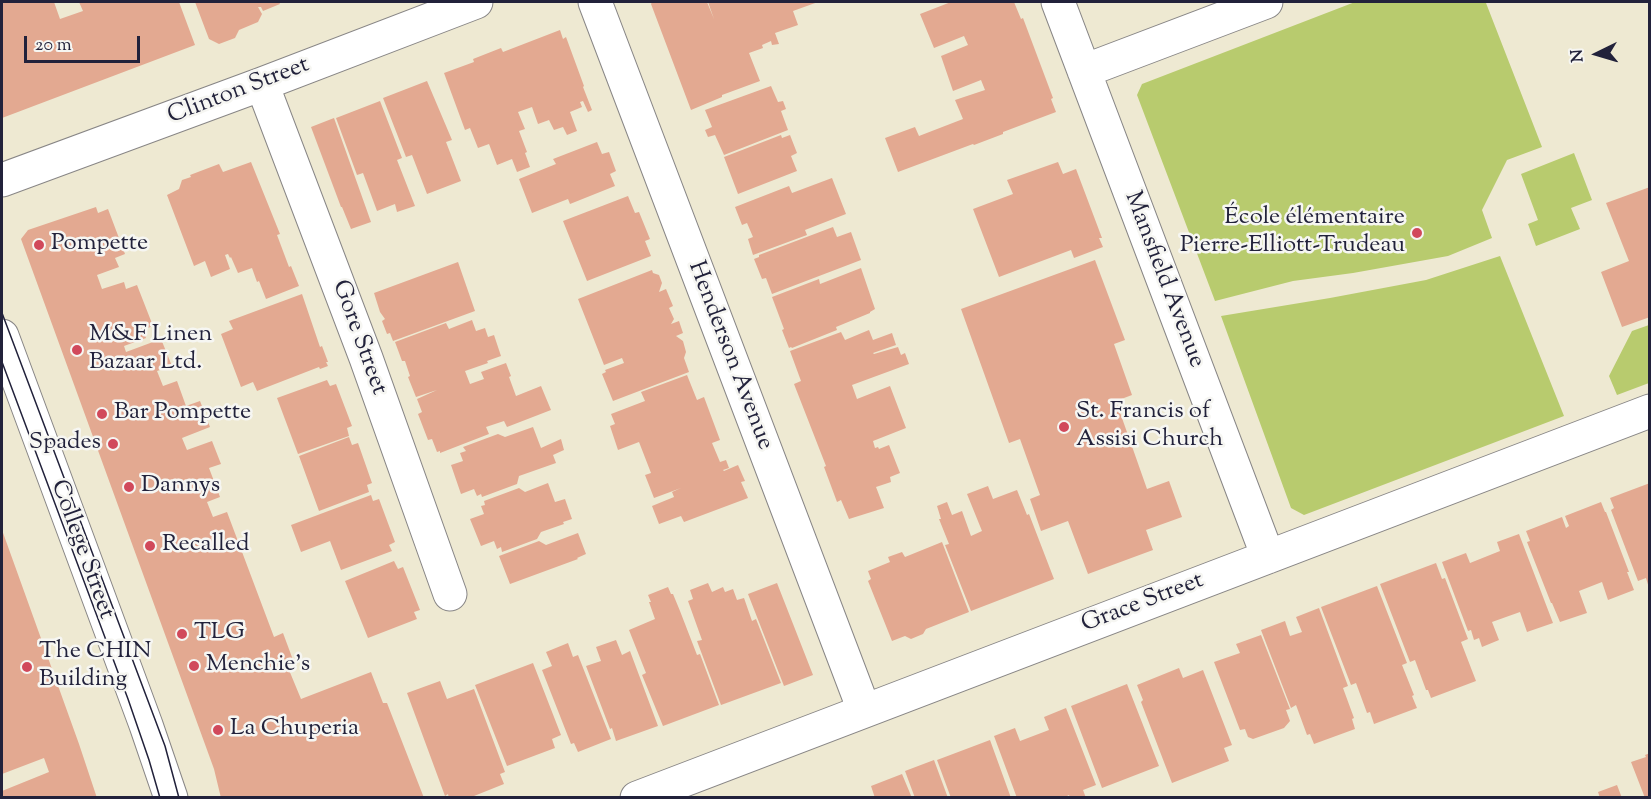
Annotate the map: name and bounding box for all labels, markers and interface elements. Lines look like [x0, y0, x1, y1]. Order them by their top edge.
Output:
scale bar [27, 24, 142, 62]
north arrow [1567, 24, 1627, 84]
text: 20 m [35, 33, 72, 59]
text: N [1567, 48, 1591, 63]
street label: Clinton Street [164, 52, 314, 132]
street label: Mansfield Avenue [1116, 188, 1210, 372]
place label: École élémentaire Pierre-Elliott-Trudeau [1180, 205, 1405, 261]
marker: École élémentaire Pierre-Elliott-Trudeau [1410, 226, 1424, 240]
place label: Pompette [51, 231, 148, 259]
marker: Pompette [32, 238, 46, 252]
street label: Henderson Avenue [680, 258, 778, 454]
street label: Gore Street [324, 277, 392, 399]
place label: M&F Linen Bazaar Ltd. [89, 322, 212, 378]
marker: M&F Linen Bazaar Ltd. [70, 343, 84, 357]
place label: St. Francis of Assisi Church [1076, 399, 1223, 455]
place label: Bar Pompette [114, 400, 251, 428]
marker: Bar Pompette [95, 407, 109, 421]
marker: St. Francis of Assisi Church [1057, 420, 1071, 434]
place label: Spades [29, 430, 101, 458]
marker: Spades [106, 437, 120, 451]
place label: Dannys [141, 473, 220, 501]
street label: College Street [43, 477, 119, 623]
marker: Dannys [122, 480, 136, 494]
place label: Recalled [162, 532, 250, 560]
marker: Recalled [143, 539, 157, 553]
street label: Grace Street [1078, 568, 1208, 640]
place label: TLG [194, 620, 245, 648]
marker: TLG [175, 627, 189, 641]
place label: The CHIN Building [39, 639, 151, 695]
place label: Menchie's [206, 652, 310, 680]
marker: Menchie's [187, 659, 201, 673]
marker: The CHIN Building [20, 660, 34, 674]
place label: La Chuperia [230, 716, 359, 744]
marker: La Chuperia [211, 723, 225, 737]

